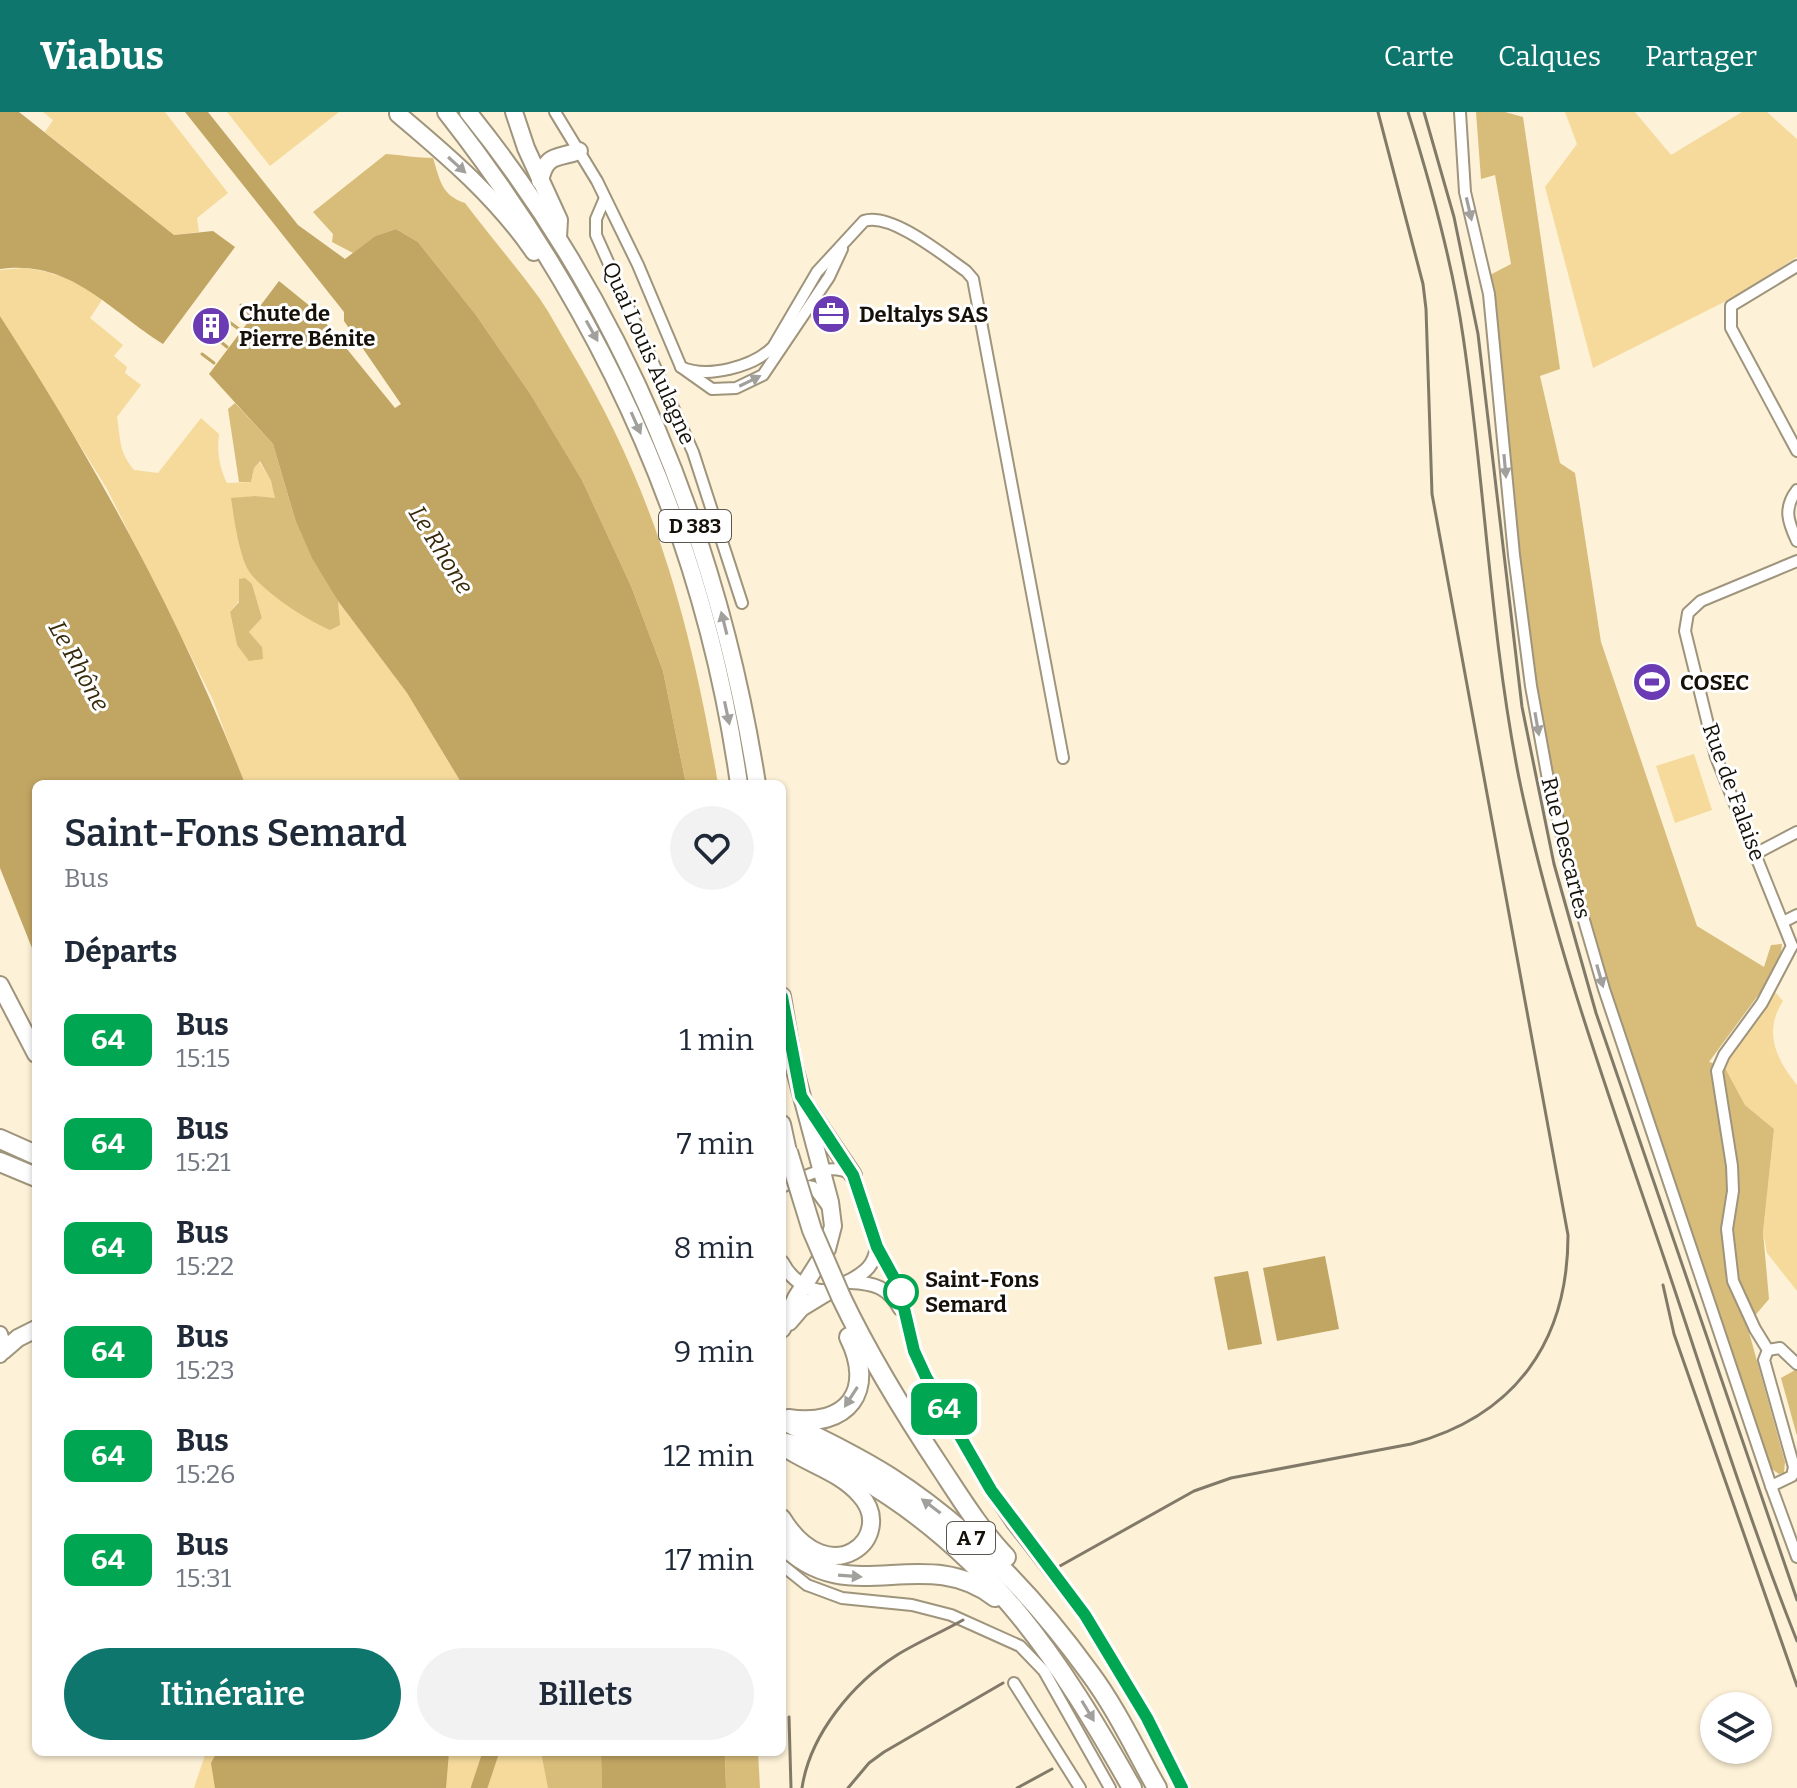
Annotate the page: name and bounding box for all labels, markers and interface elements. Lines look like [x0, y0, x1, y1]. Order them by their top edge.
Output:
text: Viabus [40, 33, 164, 79]
text: Carte [1384, 40, 1454, 73]
text: Calques [1498, 40, 1601, 73]
text: Partager [1645, 40, 1757, 73]
one-way arrow [447, 156, 467, 174]
one-way arrow [1464, 196, 1476, 221]
street label: Quai Louis Aulagne [597, 257, 701, 449]
office icon: Deltalys SAS [810, 293, 852, 335]
place label: Chute de Pierre Bénite [239, 300, 375, 352]
place label: Deltalys SAS [859, 301, 988, 328]
building icon: Chute de Pierre Bénite [190, 305, 232, 347]
one-way arrow [585, 320, 598, 343]
one-way arrow [738, 374, 761, 388]
one-way arrow [630, 412, 643, 435]
one-way arrow [1498, 454, 1511, 479]
water label: Le Rhone [403, 501, 479, 599]
road number: D 383 [659, 510, 731, 542]
one-way arrow [718, 610, 730, 635]
water label: Le Rhône [43, 616, 115, 716]
sports icon: COSEC [1631, 661, 1673, 703]
place label: COSEC [1680, 669, 1749, 696]
one-way arrow [721, 701, 734, 726]
one-way arrow [1532, 711, 1544, 736]
street label: Rue de Falaise [1697, 719, 1771, 865]
street label: Rue Descartes [1535, 774, 1597, 922]
button: heart [670, 806, 754, 890]
text: Saint-Fons Semard [64, 810, 407, 856]
text: Bus [64, 863, 109, 894]
text: Départs [64, 934, 177, 970]
one-way arrow [1594, 964, 1607, 988]
text: Bus [176, 1007, 229, 1043]
text: 1 min [679, 1022, 754, 1058]
text: 64 [91, 1023, 125, 1056]
text: 15:15 [176, 1043, 230, 1074]
text: Bus [176, 1111, 229, 1147]
text: 7 min [676, 1126, 754, 1162]
text: 64 [91, 1127, 125, 1160]
text: 15:21 [176, 1147, 231, 1178]
text: Bus [176, 1215, 229, 1251]
text: 8 min [673, 1230, 754, 1266]
text: 64 [91, 1231, 125, 1264]
text: 15:22 [176, 1251, 234, 1282]
place label: Saint-Fons Semard [925, 1266, 1039, 1318]
marker: Saint-Fons Semard [884, 1275, 918, 1309]
text: Bus [176, 1319, 229, 1355]
text: 9 min [674, 1334, 754, 1370]
text: 64 [91, 1335, 125, 1368]
text: 15:23 [176, 1355, 235, 1386]
line badge: 64 [908, 1383, 980, 1435]
one-way arrow [843, 1387, 858, 1408]
text: 64 [927, 1392, 961, 1425]
text: Bus [176, 1423, 229, 1459]
text: 12 min [663, 1438, 754, 1474]
text: 64 [91, 1439, 125, 1472]
text: 15:26 [176, 1459, 235, 1490]
one-way arrow [921, 1499, 942, 1515]
road number: A 7 [947, 1522, 995, 1554]
text: Bus [176, 1527, 229, 1563]
text: 17 min [665, 1542, 754, 1578]
text: 64 [91, 1543, 125, 1576]
text: 15:31 [176, 1563, 231, 1594]
one-way arrow [838, 1570, 863, 1583]
button: Itinéraire [64, 1648, 401, 1740]
button: Billets [417, 1648, 754, 1740]
map controls [1700, 1692, 1772, 1764]
button: layers [1700, 1692, 1772, 1764]
one-way arrow [1081, 1700, 1095, 1722]

